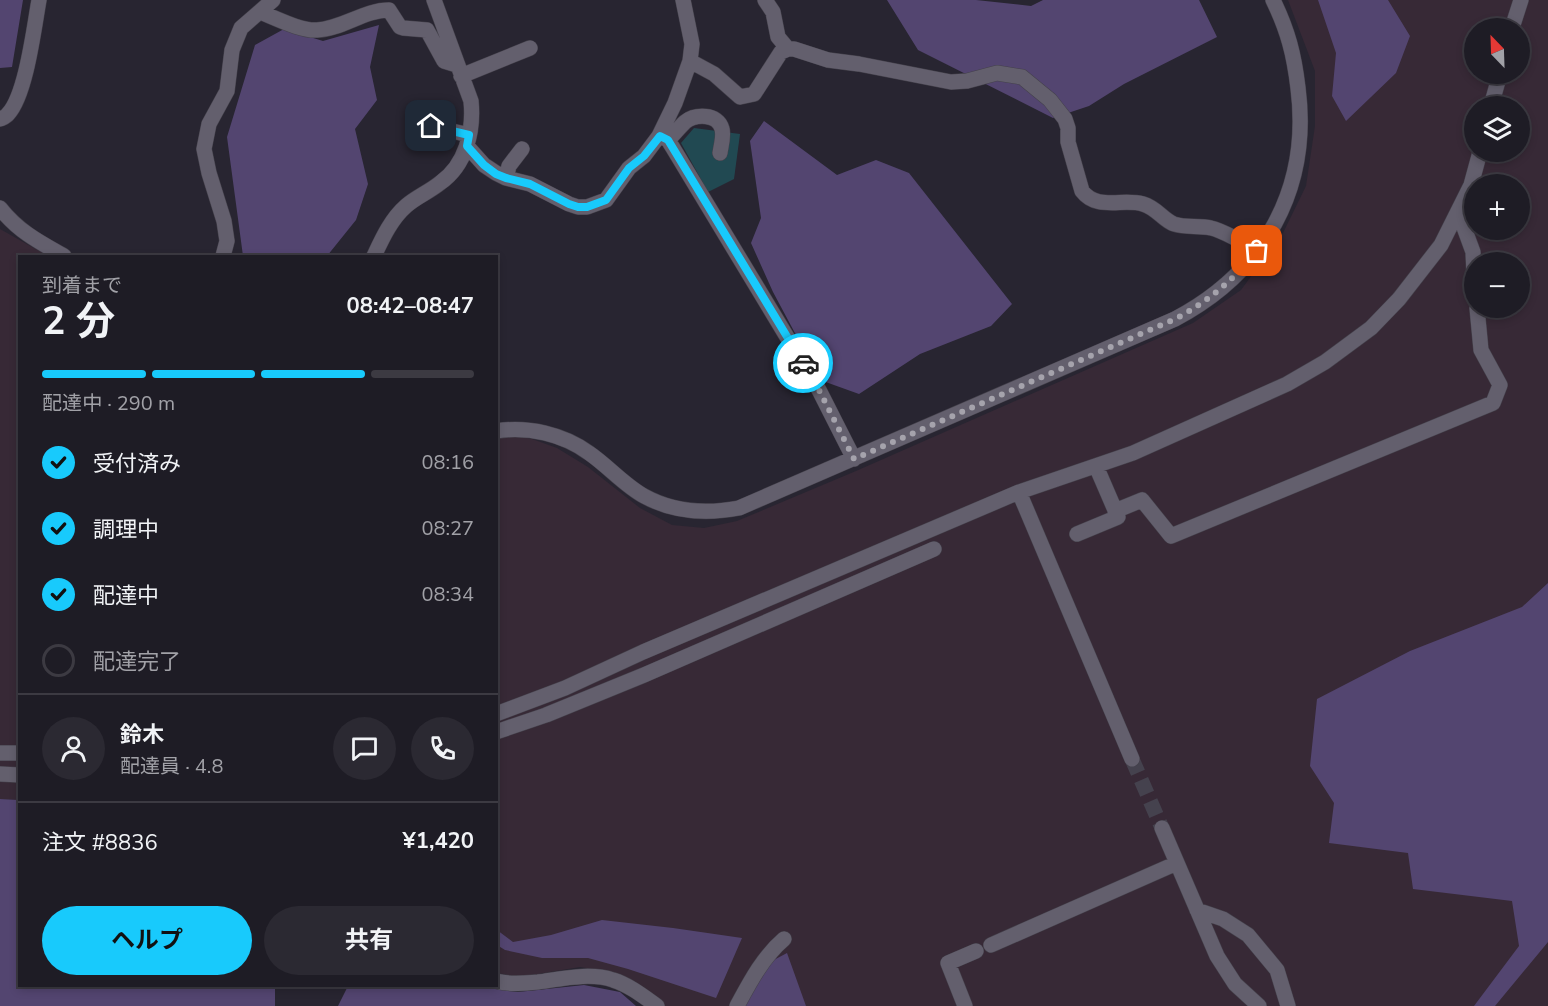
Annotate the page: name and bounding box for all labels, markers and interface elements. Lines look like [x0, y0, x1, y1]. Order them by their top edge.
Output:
north arrow [1464, 18, 1530, 84]
map controls [1464, 18, 1530, 318]
button: layers [1464, 96, 1530, 162]
pin [405, 100, 456, 151]
icon: home [414, 109, 447, 142]
button: + [1464, 174, 1530, 240]
pin [1231, 225, 1282, 276]
icon: bag [1240, 234, 1273, 267]
button: − [1464, 252, 1530, 318]
text: 到着まで [42, 272, 122, 299]
text: 08:42–08:47 [346, 291, 474, 321]
text: 2 分 [42, 295, 115, 348]
courier [773, 333, 833, 393]
icon: car [787, 347, 820, 380]
text: 配達中 · 290 m [42, 390, 175, 417]
icon: check [42, 446, 75, 479]
text: 受付済み [93, 449, 181, 479]
text: 08:16 [421, 449, 474, 476]
icon: check [42, 512, 75, 545]
text: 調理中 [93, 515, 159, 545]
text: 08:27 [421, 515, 474, 542]
icon: check [42, 578, 75, 611]
text: 配達中 [93, 581, 159, 611]
text: 08:34 [421, 581, 474, 608]
text: 配達完了 [93, 647, 181, 677]
button: person [42, 717, 105, 780]
button: chat [333, 717, 396, 780]
button: phone [411, 717, 474, 780]
text: 鈴木 [120, 720, 164, 750]
text: 配達員 · 4.8 [120, 753, 223, 780]
text: ¥1,420 [403, 826, 474, 856]
text: 注文 #8836 [42, 828, 158, 858]
button: ヘルプ [42, 906, 252, 975]
button: 共有 [264, 906, 474, 975]

